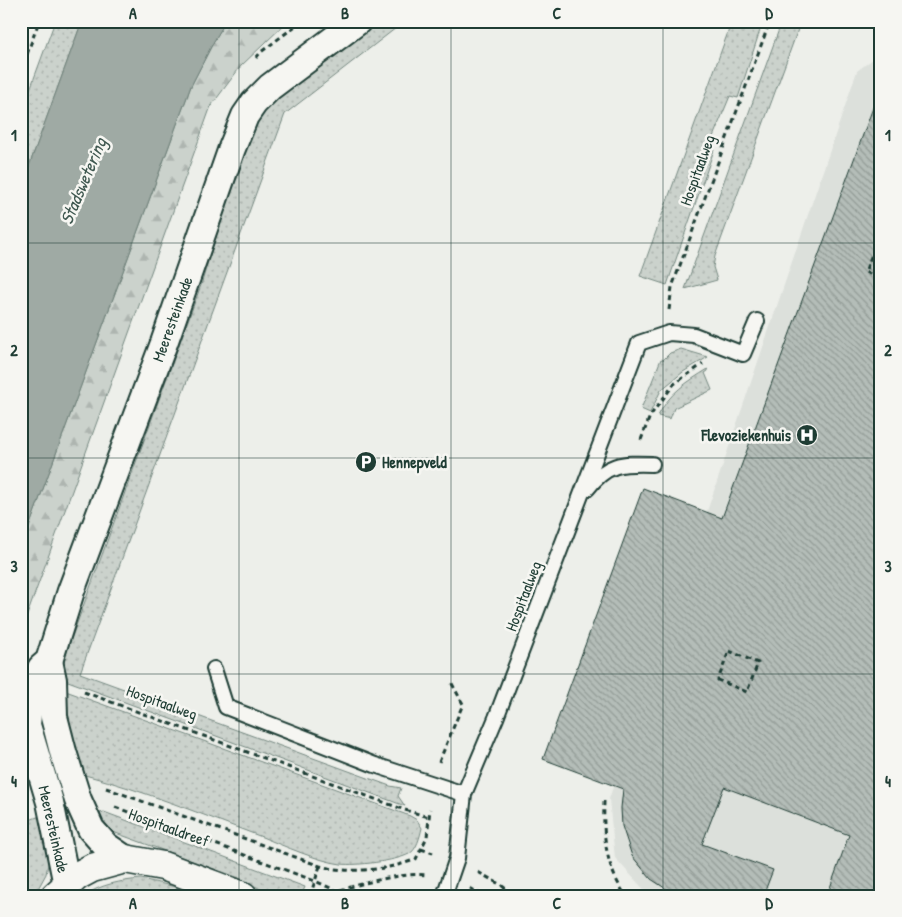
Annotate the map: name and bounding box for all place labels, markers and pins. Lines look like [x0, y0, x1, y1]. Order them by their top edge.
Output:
hospital icon: Flevoziekenhuis [795, 423, 819, 447]
place label: Flevoziekenhuis [701, 424, 792, 446]
parking icon: Hennepveld [354, 450, 378, 474]
place label: Hennepveld [382, 451, 448, 474]

